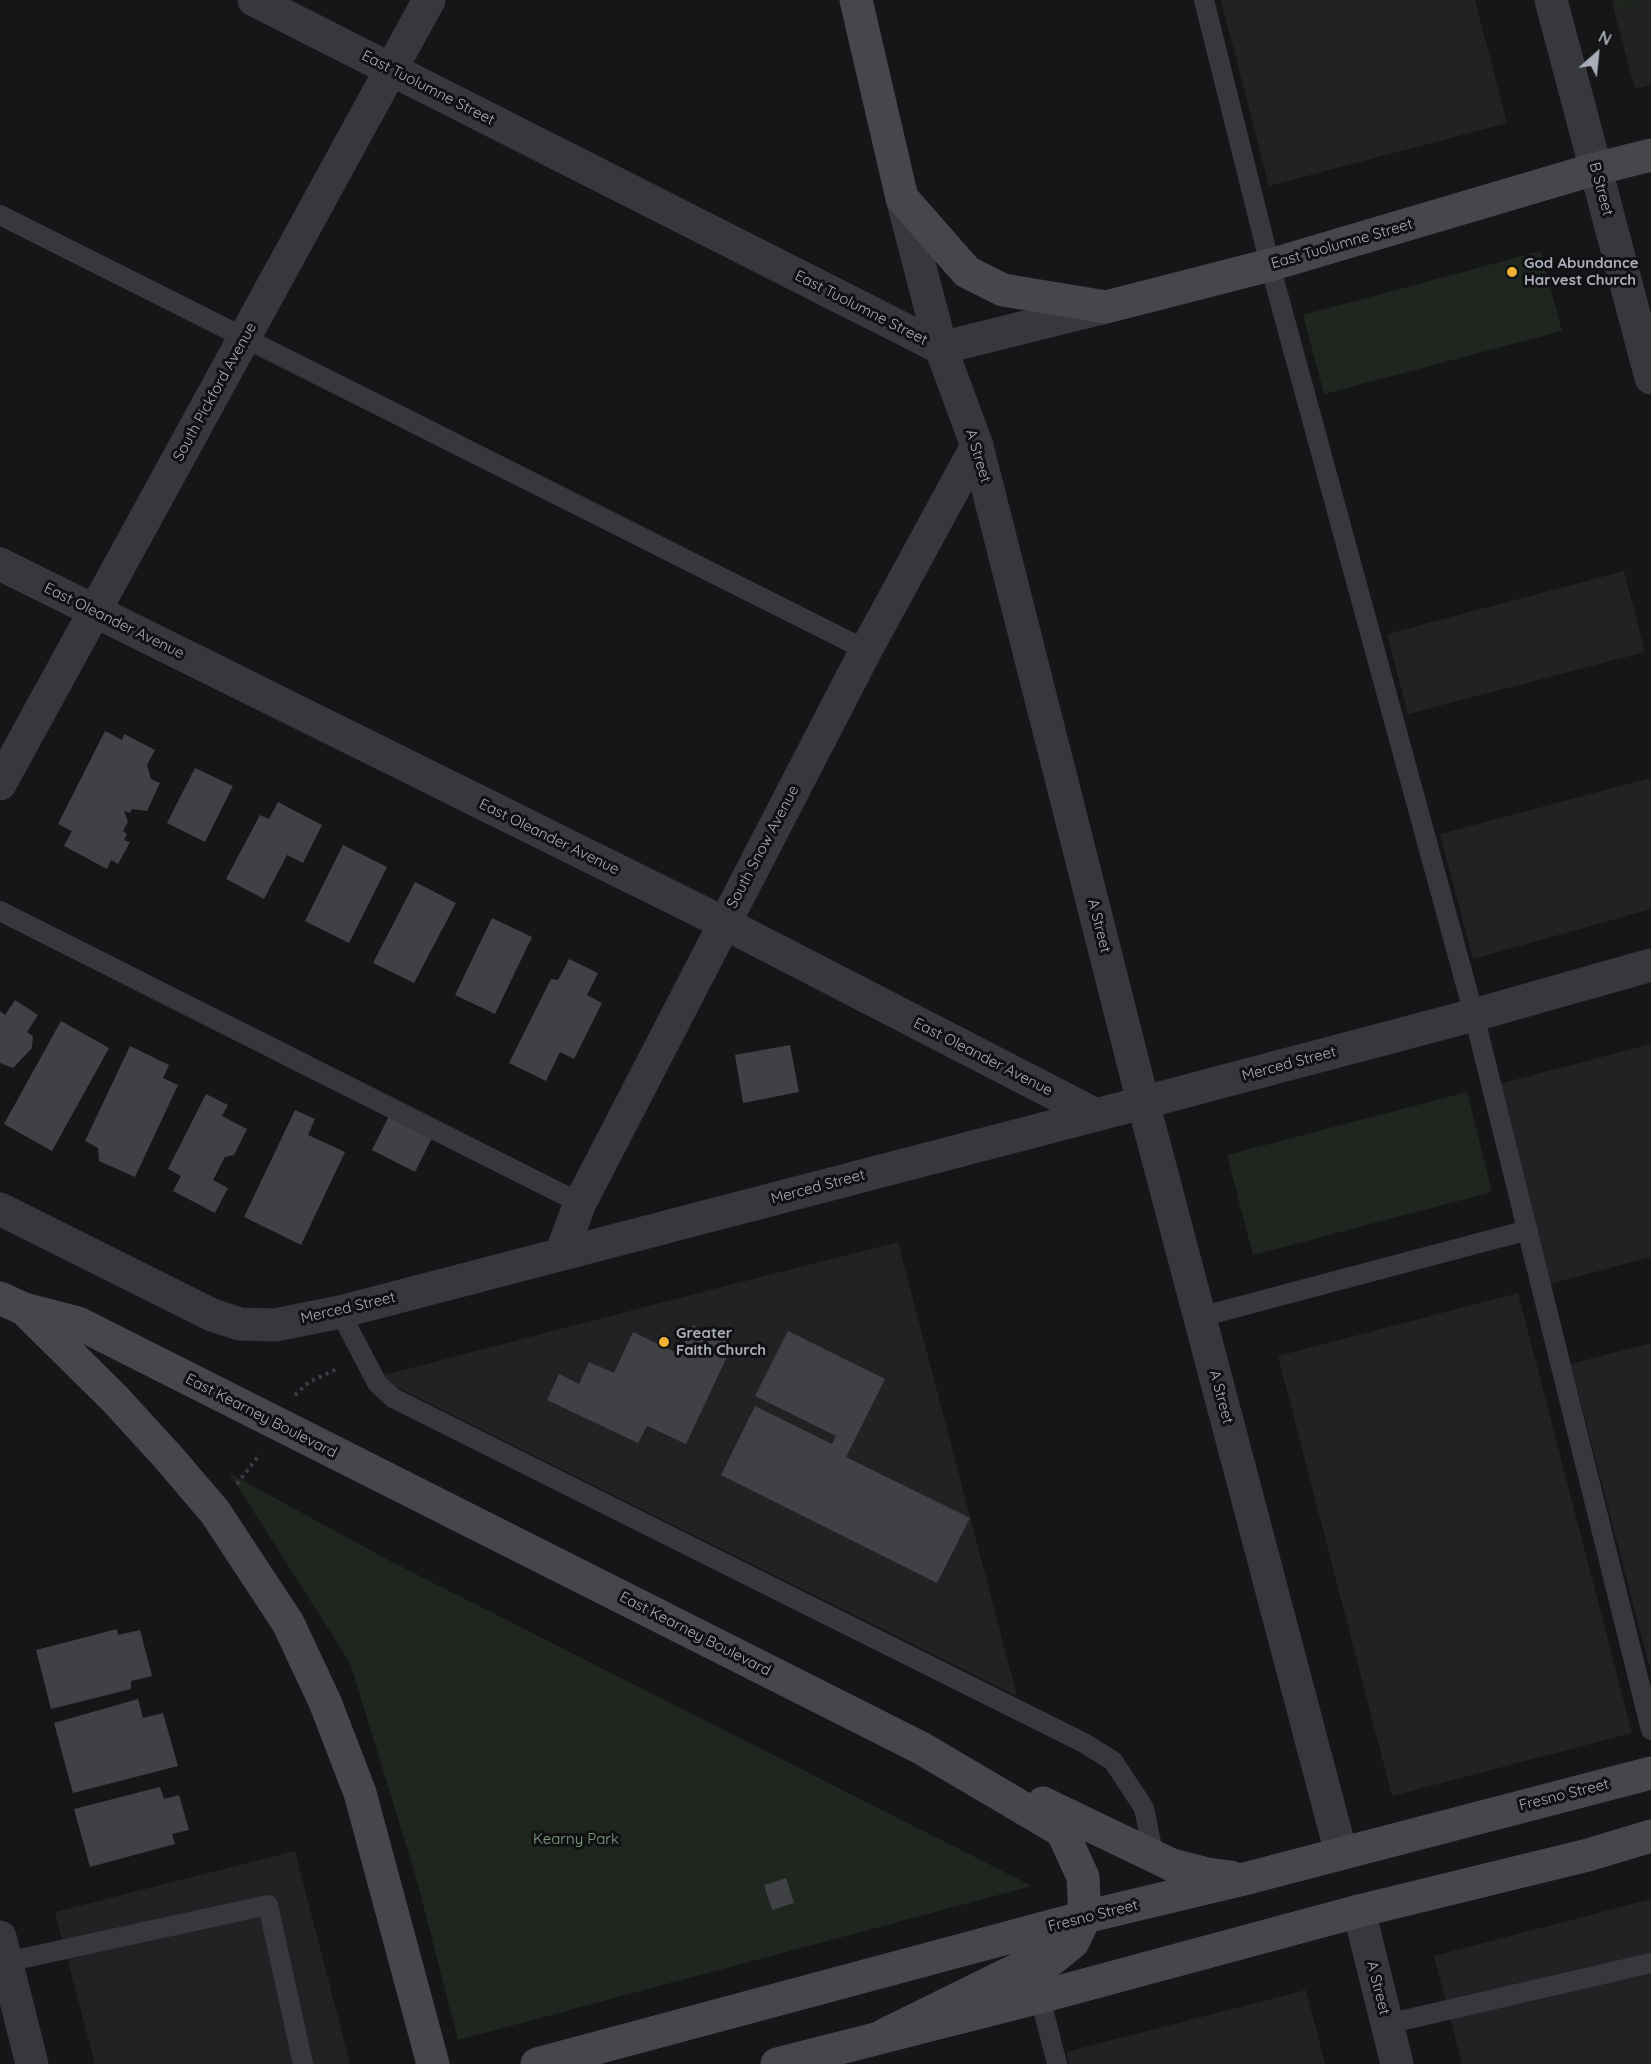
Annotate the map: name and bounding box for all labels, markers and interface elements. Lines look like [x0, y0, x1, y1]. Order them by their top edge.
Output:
north arrow [1567, 24, 1627, 84]
text: N [1595, 26, 1615, 50]
street label: East Tuolumne Street [359, 47, 497, 129]
street label: B Street [1585, 160, 1617, 218]
street label: East Tuolumne Street [1269, 215, 1415, 273]
place label: God Abundance Harvest Church [1524, 254, 1639, 289]
marker: God Abundance Harvest Church [1505, 265, 1519, 279]
street label: East Tuolumne Street [792, 267, 930, 349]
street label: South Pickford Avenue [169, 320, 261, 464]
street label: A Street [961, 427, 995, 485]
street label: East Oleander Avenue [41, 579, 187, 663]
street label: South Snow Avenue [723, 782, 803, 912]
street label: East Oleander Avenue [476, 795, 622, 879]
street label: A Street [1084, 897, 1114, 955]
street label: East Oleander Avenue [910, 1014, 1056, 1100]
street label: Merced Street [1240, 1043, 1338, 1085]
street label: Merced Street [769, 1166, 867, 1208]
street label: Merced Street [299, 1288, 397, 1328]
place label: Greater Faith Church [676, 1324, 766, 1359]
marker: Greater Faith Church [657, 1335, 671, 1349]
street label: A Street [1205, 1368, 1237, 1426]
street label: East Kearney Boulevard [182, 1370, 340, 1462]
street label: East Kearney Boulevard [616, 1588, 774, 1680]
street label: Fresno Street [1517, 1775, 1611, 1815]
park label: Kearny Park [533, 1830, 619, 1848]
street label: Fresno Street [1046, 1896, 1140, 1936]
street label: A Street [1363, 1959, 1393, 2017]

